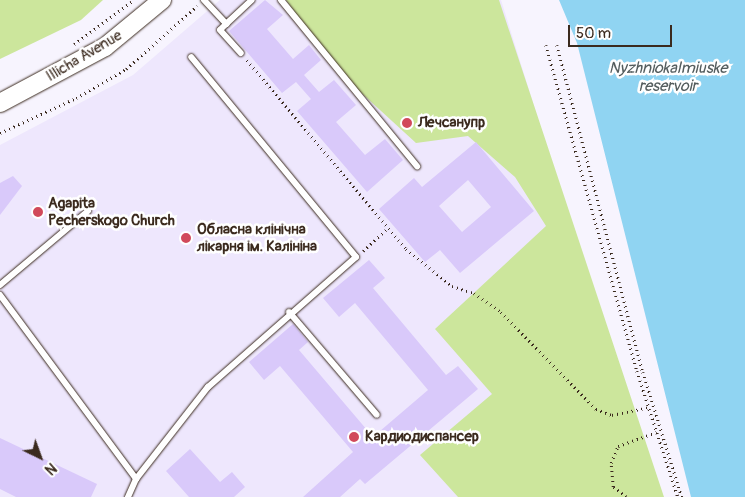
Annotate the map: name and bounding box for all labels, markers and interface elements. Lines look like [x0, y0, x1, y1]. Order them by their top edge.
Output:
scale bar [570, 15, 674, 47]
text: 50 m [576, 24, 611, 43]
street label: Illicha Avenue [43, 26, 125, 86]
water label: Nyzhniokalmiuske reservoir [609, 58, 727, 96]
place label: Лечсанупр [418, 114, 485, 132]
marker: Лечсанупр [400, 116, 414, 130]
place label: Agapita Pecherskogo Church [48, 194, 175, 229]
marker: Agapita Pecherskogo Church [32, 206, 44, 218]
place label: Обласна клінічна лікарня ім. Калініна [197, 220, 317, 255]
marker: Обласна клінічна лікарня ім. Калініна [179, 231, 193, 245]
place label: Кардиодиспансер [365, 428, 479, 446]
marker: Кардиодиспансер [347, 430, 361, 444]
north arrow [15, 432, 65, 482]
text: N [41, 459, 60, 478]

